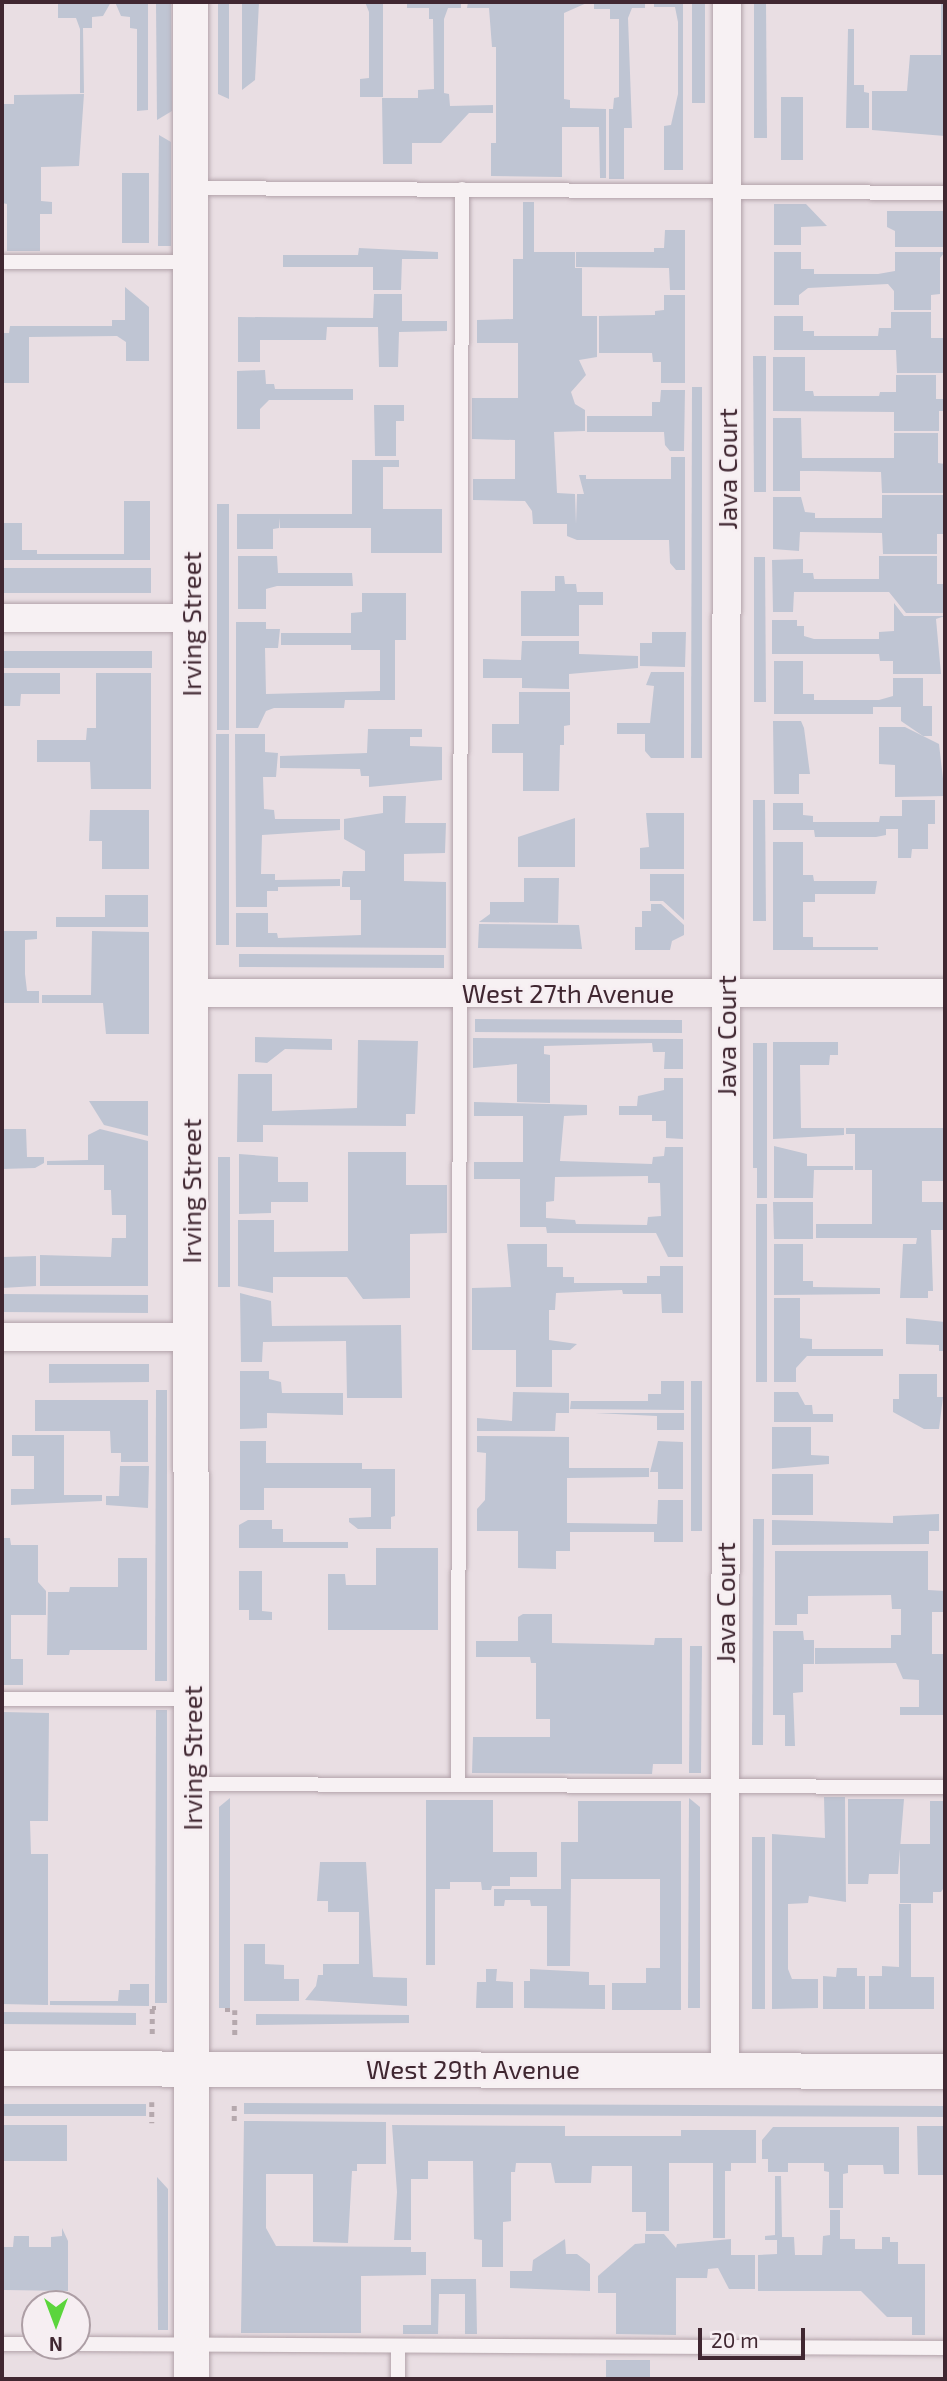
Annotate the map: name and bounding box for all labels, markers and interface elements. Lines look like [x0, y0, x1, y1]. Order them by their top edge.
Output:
street label: Java Court [711, 408, 743, 530]
street label: Irving Street [175, 551, 207, 697]
street label: Java Court [710, 975, 742, 1097]
street label: West 27th Avenue [462, 977, 674, 1009]
street label: Irving Street [175, 1118, 207, 1264]
street label: Java Court [709, 1542, 741, 1664]
street label: Irving Street [176, 1685, 208, 1831]
street label: West 29th Avenue [366, 2053, 580, 2085]
north arrow [21, 2290, 91, 2360]
scale bar [702, 2314, 809, 2358]
text: 20 m [711, 2327, 759, 2352]
text: N [49, 2333, 63, 2356]

